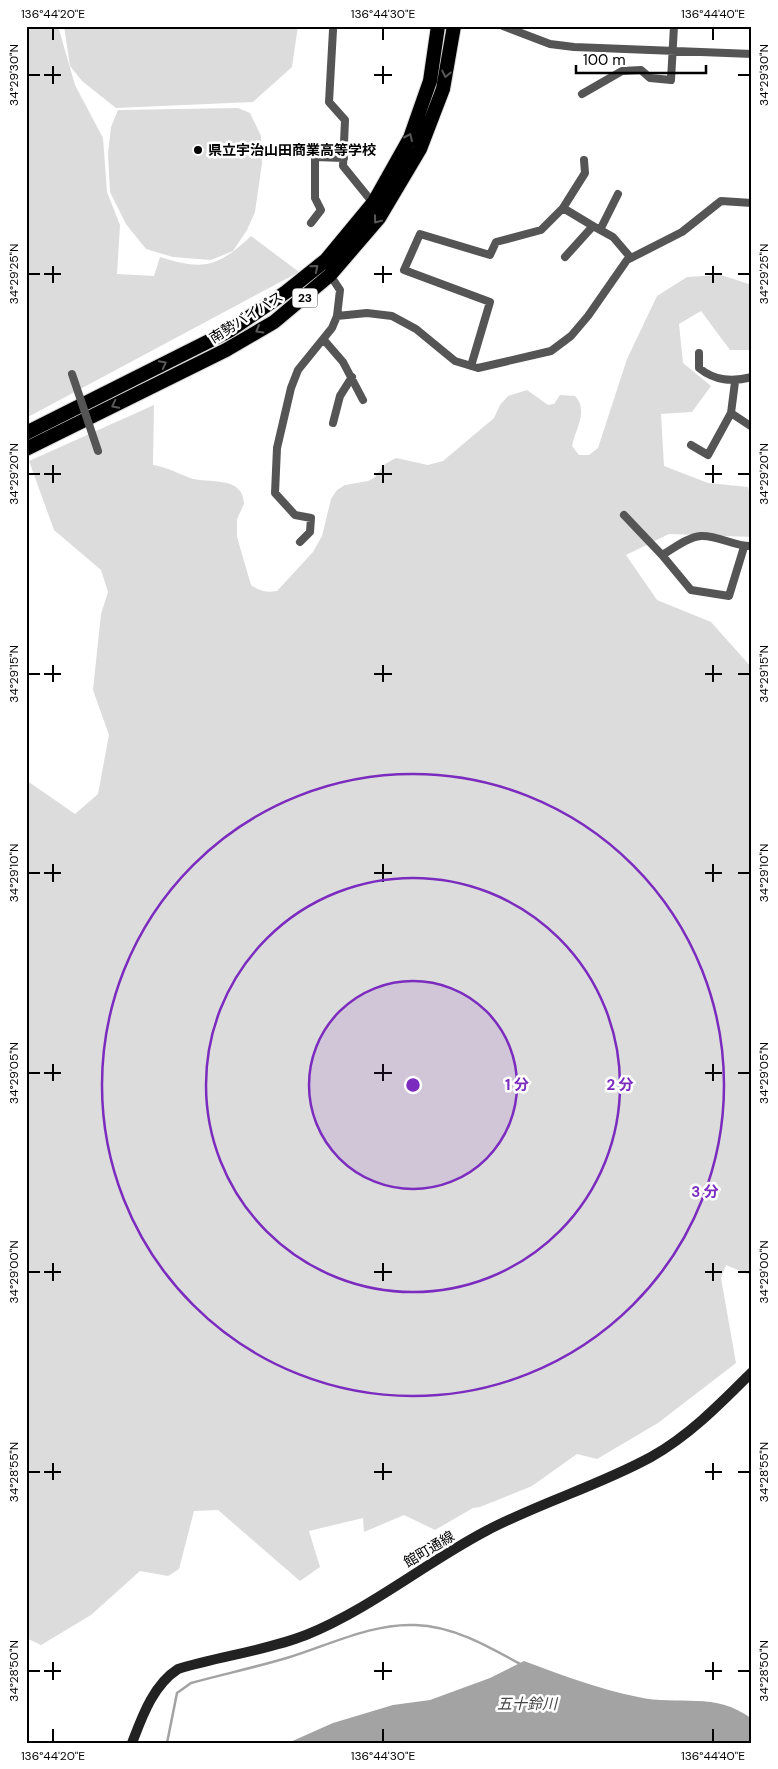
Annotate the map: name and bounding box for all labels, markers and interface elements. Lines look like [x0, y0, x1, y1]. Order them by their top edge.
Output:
text: 136°44'20"E [21, 6, 85, 22]
text: 136°44'30"E [351, 6, 415, 22]
text: 136°44'40"E [681, 6, 745, 22]
scale bar [576, 42, 706, 74]
text: 34°29'30"N [6, 44, 22, 106]
text: 34°29'30"N [756, 44, 772, 106]
text: 100 m [583, 50, 626, 70]
one-way arrow [441, 70, 452, 79]
one-way arrow [403, 133, 414, 142]
place label: 県立宇治山田商業高等学校 [208, 141, 376, 159]
marker: 県立宇治山田商業高等学校 [192, 144, 204, 156]
one-way arrow [375, 214, 383, 223]
text: 34°29'25"N [6, 244, 22, 304]
text: 34°29'25"N [756, 244, 772, 304]
one-way arrow [310, 265, 319, 274]
street label: 南勢バイパス [206, 287, 286, 347]
road number: 23 [292, 288, 318, 308]
one-way arrow [256, 324, 265, 334]
one-way arrow [158, 360, 167, 370]
one-way arrow [111, 399, 120, 409]
text: 34°29'20"N [6, 443, 22, 505]
text: 34°29'20"N [756, 443, 772, 505]
text: 34°29'15"N [6, 645, 22, 703]
text: 34°29'15"N [756, 645, 772, 703]
text: 34°29'10"N [6, 844, 22, 902]
text: 34°29'10"N [756, 844, 772, 902]
text: 34°29'05"N [6, 1042, 22, 1104]
text: 34°29'05"N [756, 1042, 772, 1104]
text: 1 分 [505, 1075, 529, 1095]
text: 2 分 [606, 1075, 634, 1095]
centre of rings [404, 1076, 422, 1094]
text: 3 分 [691, 1182, 719, 1202]
text: 34°29'00"N [6, 1241, 22, 1303]
text: 34°29'00"N [756, 1241, 772, 1303]
text: 34°28'55"N [6, 1442, 22, 1502]
text: 34°28'55"N [756, 1442, 772, 1502]
street label: 館町通線 [400, 1527, 458, 1571]
text: 34°28'50"N [6, 1640, 22, 1702]
text: 34°28'50"N [756, 1640, 772, 1702]
water label: 五十鈴川 [497, 1694, 559, 1714]
text: 136°44'20"E [21, 1748, 85, 1764]
text: 136°44'30"E [351, 1748, 415, 1764]
text: 136°44'40"E [681, 1748, 745, 1764]

